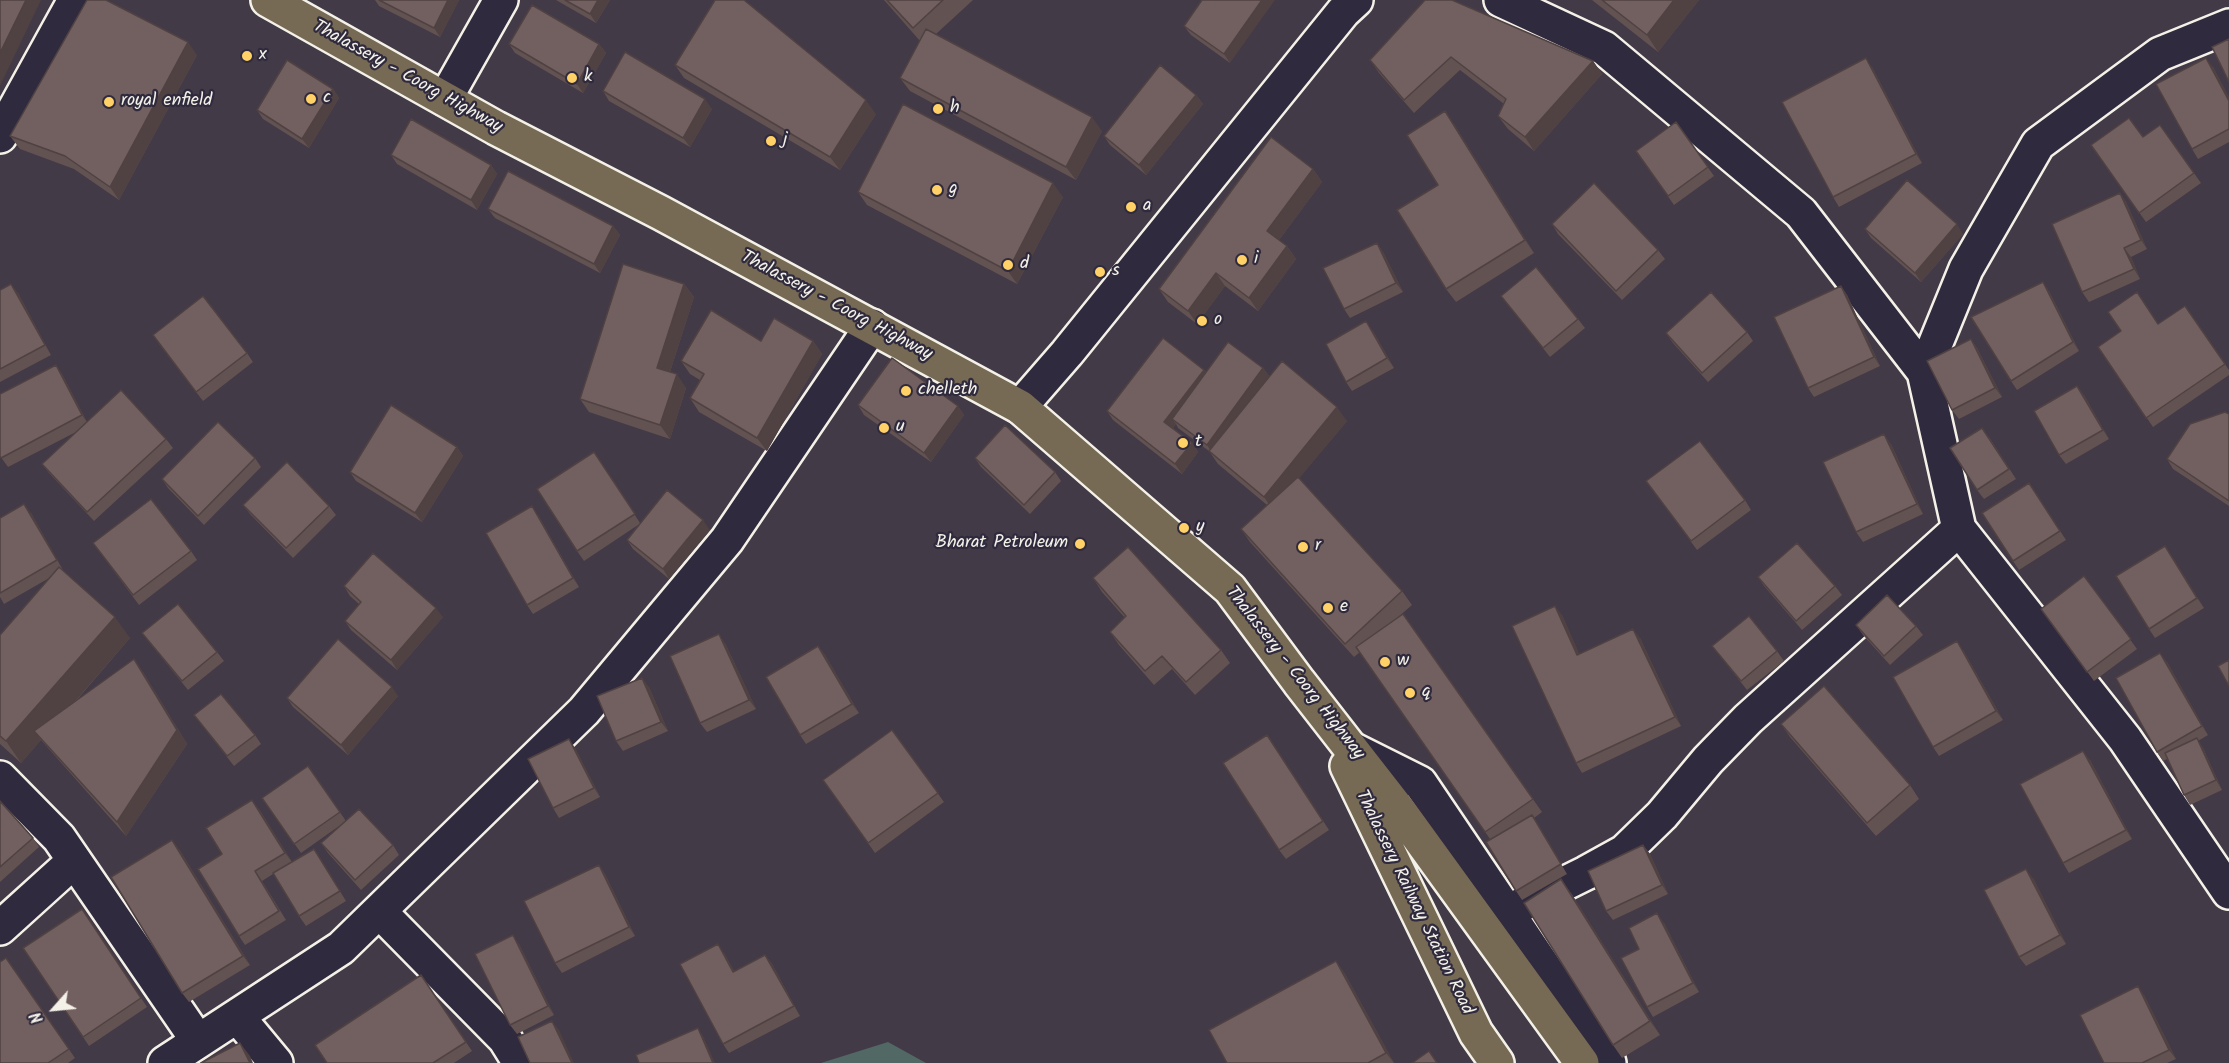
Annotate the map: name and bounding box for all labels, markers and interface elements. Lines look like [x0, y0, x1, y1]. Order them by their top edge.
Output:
street label: Thalassery - Coorg Highway [308, 17, 506, 139]
place label: x [259, 45, 267, 67]
marker: x [240, 49, 254, 63]
place label: k [584, 67, 592, 89]
marker: k [565, 71, 579, 85]
place label: c [323, 88, 331, 110]
place label: royal enfield [121, 91, 212, 113]
marker: c [304, 92, 318, 106]
marker: royal enfield [102, 95, 116, 109]
place label: h [950, 98, 960, 120]
marker: h [931, 102, 945, 116]
place label: j [783, 130, 788, 152]
marker: j [764, 134, 778, 148]
place label: g [949, 179, 958, 201]
marker: g [930, 183, 944, 197]
place label: a [1143, 196, 1151, 218]
marker: a [1124, 200, 1138, 214]
street label: Thalassery - Coorg Highway [737, 247, 935, 367]
place label: i [1254, 249, 1258, 271]
marker: i [1235, 253, 1249, 267]
place label: d [1020, 254, 1029, 276]
marker: d [1001, 258, 1015, 272]
place label: s [1112, 261, 1120, 283]
marker: s [1093, 265, 1107, 279]
place label: o [1214, 310, 1222, 332]
marker: o [1195, 314, 1209, 328]
place label: chelleth [918, 380, 977, 402]
marker: chelleth [899, 384, 913, 398]
place label: u [896, 417, 905, 439]
marker: u [877, 421, 891, 435]
place label: t [1195, 432, 1202, 454]
marker: t [1176, 436, 1190, 450]
place label: y [1196, 517, 1204, 539]
marker: y [1177, 521, 1191, 535]
place label: Bharat Petroleum [935, 533, 1068, 555]
place label: r [1315, 536, 1321, 558]
marker: Bharat Petroleum [1073, 537, 1087, 551]
marker: r [1296, 540, 1310, 554]
street label: Thalassery - Coorg Highway [1220, 583, 1368, 765]
place label: e [1340, 597, 1348, 619]
marker: e [1321, 601, 1335, 615]
place label: w [1397, 651, 1409, 673]
marker: w [1378, 655, 1392, 669]
place label: q [1422, 682, 1431, 704]
marker: q [1403, 686, 1417, 700]
street label: Thalassery Railway Station Road [1349, 787, 1477, 1019]
north arrow [24, 979, 84, 1039]
text: N [24, 1007, 51, 1028]

